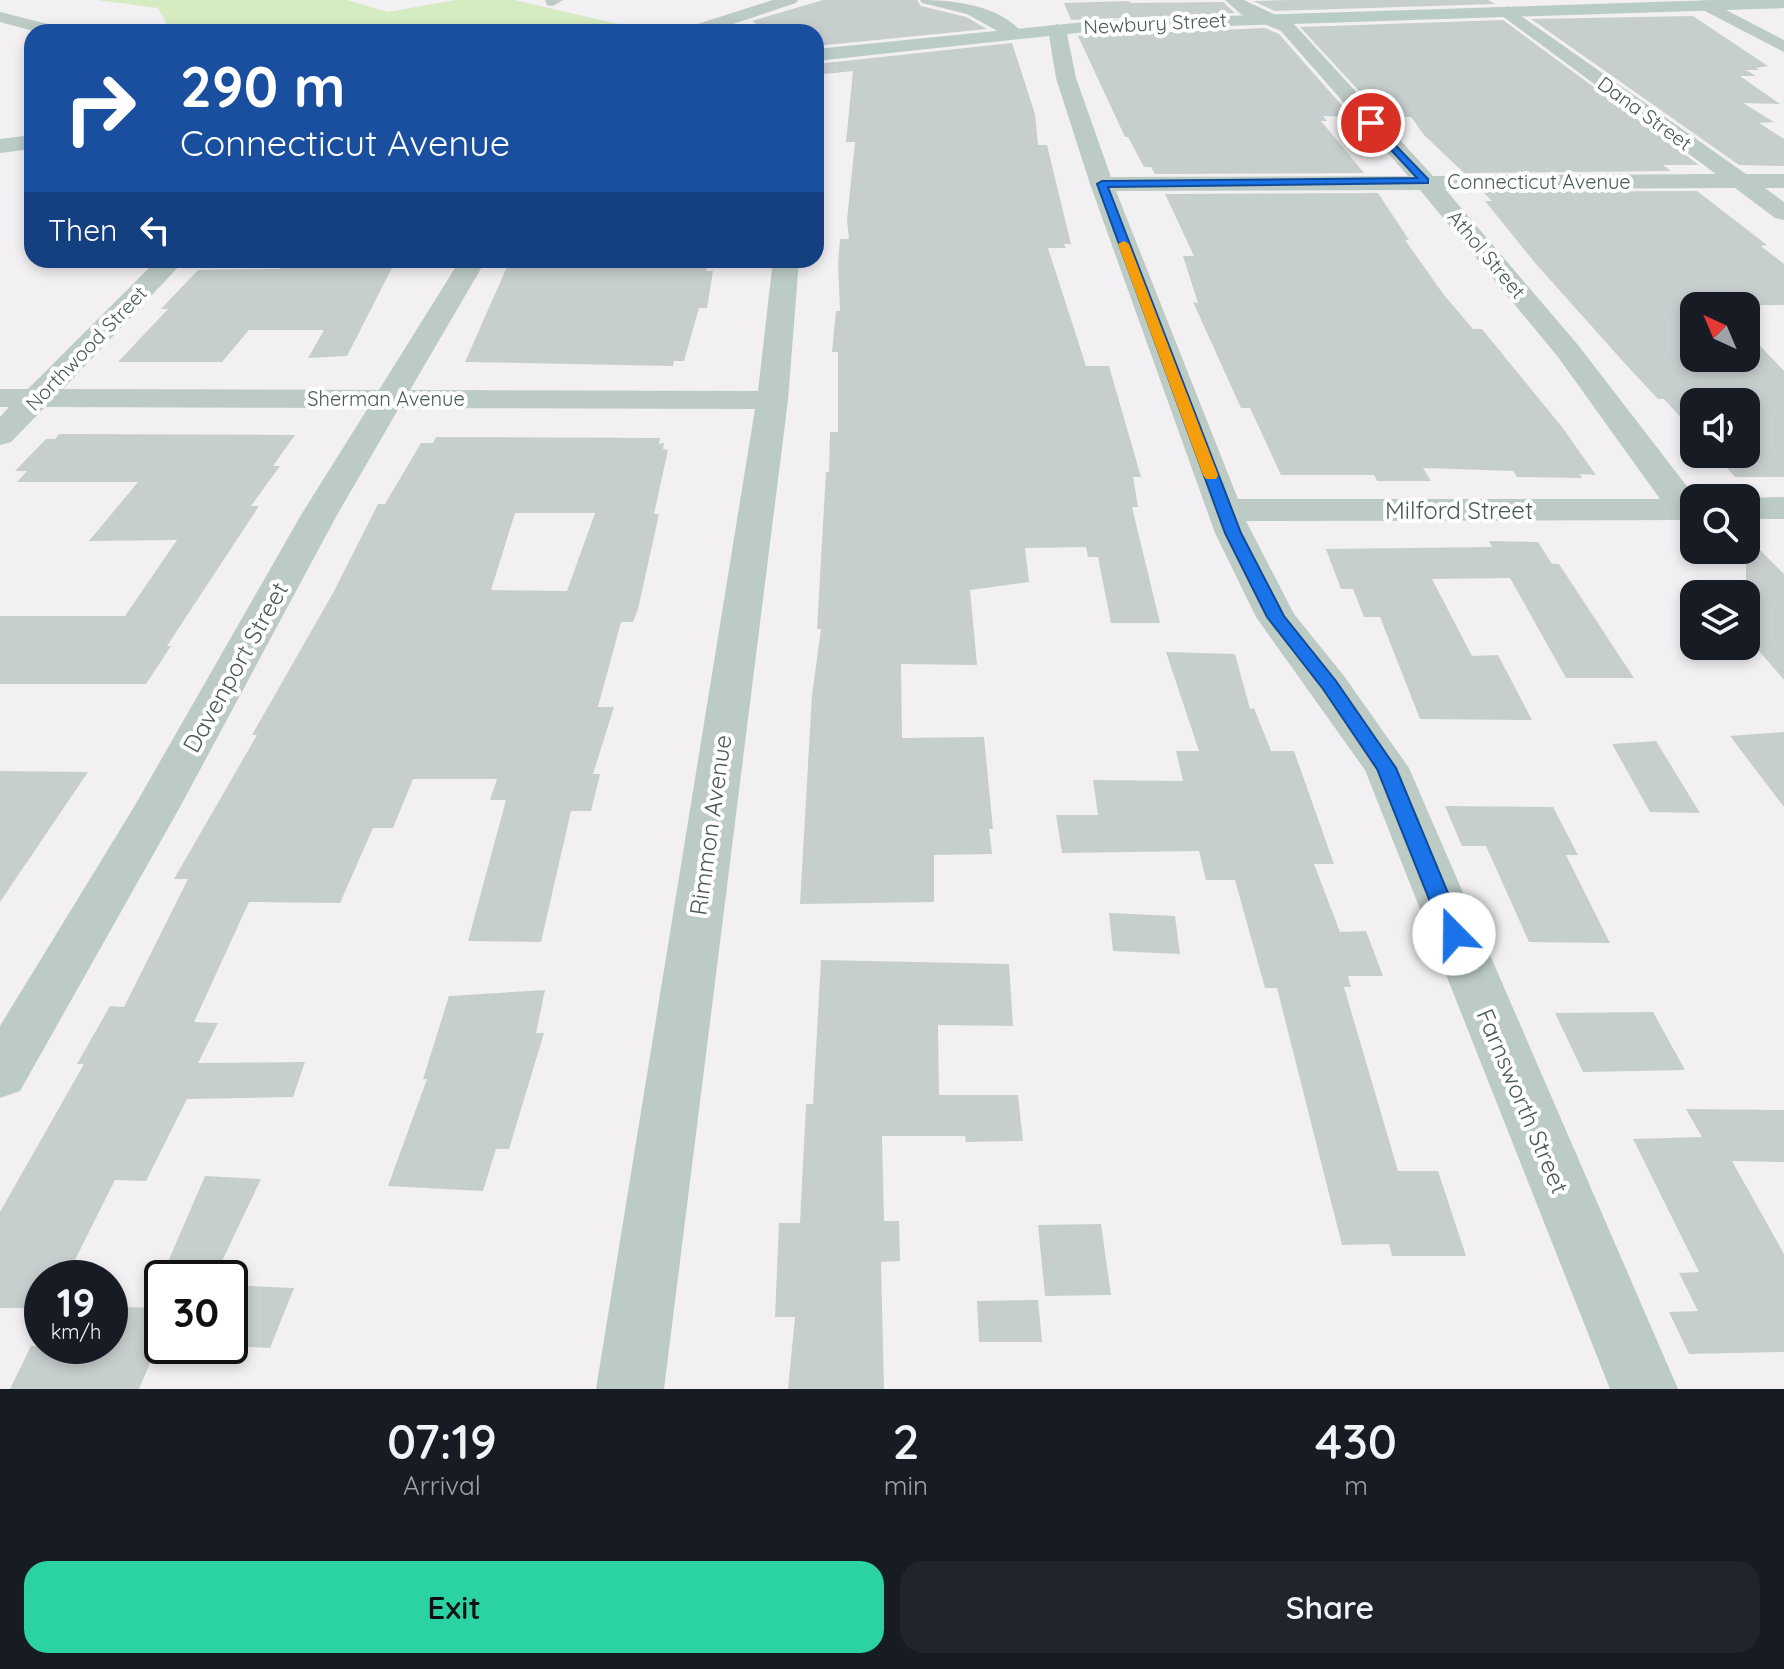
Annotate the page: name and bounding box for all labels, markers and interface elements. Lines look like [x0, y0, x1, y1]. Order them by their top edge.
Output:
street label: Newbury Street [1083, 7, 1228, 39]
text: 290 m [180, 51, 345, 121]
icon: right [48, 56, 152, 160]
street label: Dana Street [1593, 70, 1697, 156]
pin [1337, 89, 1405, 157]
icon: arrive [1349, 101, 1393, 145]
text: Connecticut Avenue [180, 120, 510, 165]
street label: Connecticut Avenue [1447, 169, 1631, 194]
street label: Athol Street [1443, 205, 1531, 303]
icon: left [133, 208, 177, 252]
text: Then [48, 211, 117, 249]
street label: Northwood Street [20, 280, 152, 416]
north arrow [1680, 292, 1760, 372]
map controls [1680, 292, 1760, 660]
street label: Sherman Avenue [307, 386, 465, 411]
button: sound [1680, 388, 1760, 468]
button: search [1680, 484, 1760, 564]
street label: Milford Street [1385, 495, 1533, 525]
street label: Davenport Street [176, 577, 294, 757]
button: layers [1680, 580, 1760, 660]
street label: Rimmon Avenue [682, 733, 738, 917]
position arrow [1412, 892, 1496, 976]
street label: Farnsworth Street [1471, 1004, 1575, 1198]
speed limit sign: 30 [144, 1260, 248, 1364]
text: 19 [57, 1277, 95, 1327]
text: km/h [51, 1319, 101, 1344]
text: 07:19 [387, 1411, 497, 1471]
text: 2 [892, 1411, 920, 1471]
text: 430 [1315, 1411, 1397, 1471]
text: Arrival [403, 1469, 481, 1502]
text: min [884, 1469, 928, 1502]
text: m [1344, 1469, 1368, 1502]
button: Exit [24, 1561, 884, 1653]
button: Share [900, 1561, 1760, 1653]

